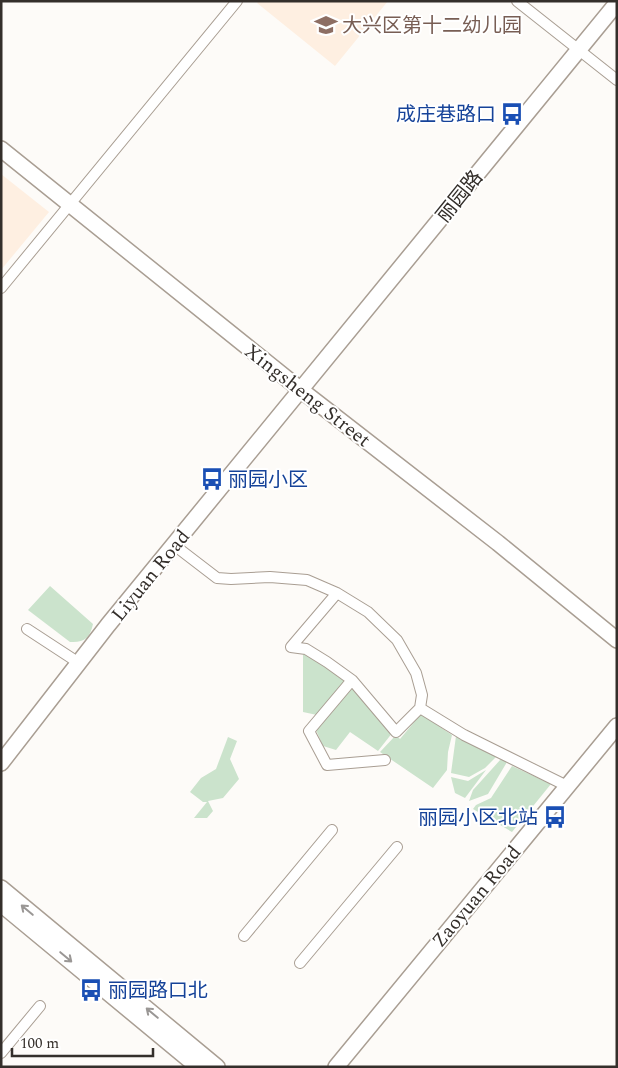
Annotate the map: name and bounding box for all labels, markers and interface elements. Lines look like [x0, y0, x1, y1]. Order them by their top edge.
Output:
place label: 大兴区第十二幼儿园 [342, 11, 522, 41]
school or university icon: 大兴区第十二幼儿园 [313, 12, 339, 38]
place label: 成庄巷路口 [396, 100, 496, 130]
bus stop icon: 成庄巷路口 [499, 101, 525, 127]
street label: 丽园路 [429, 164, 490, 229]
street label: Xingsheng Street [238, 337, 377, 455]
place label: 丽园小区 [228, 465, 308, 495]
bus stop icon: 丽园小区 [199, 466, 225, 492]
street label: Liyuan Road [104, 523, 197, 628]
place label: 丽园小区北站 [418, 803, 538, 833]
bus stop icon: 丽园小区北站 [542, 804, 568, 830]
street label: Zaoyuan Road [425, 839, 529, 954]
one-way arrow [21, 904, 34, 915]
one-way arrow [59, 952, 72, 963]
place label: 丽园路口北 [108, 976, 208, 1006]
bus stop icon: 丽园路口北 [78, 977, 104, 1003]
one-way arrow [146, 1008, 159, 1019]
scale bar [12, 1026, 154, 1058]
text: 100 m [20, 1032, 59, 1055]

